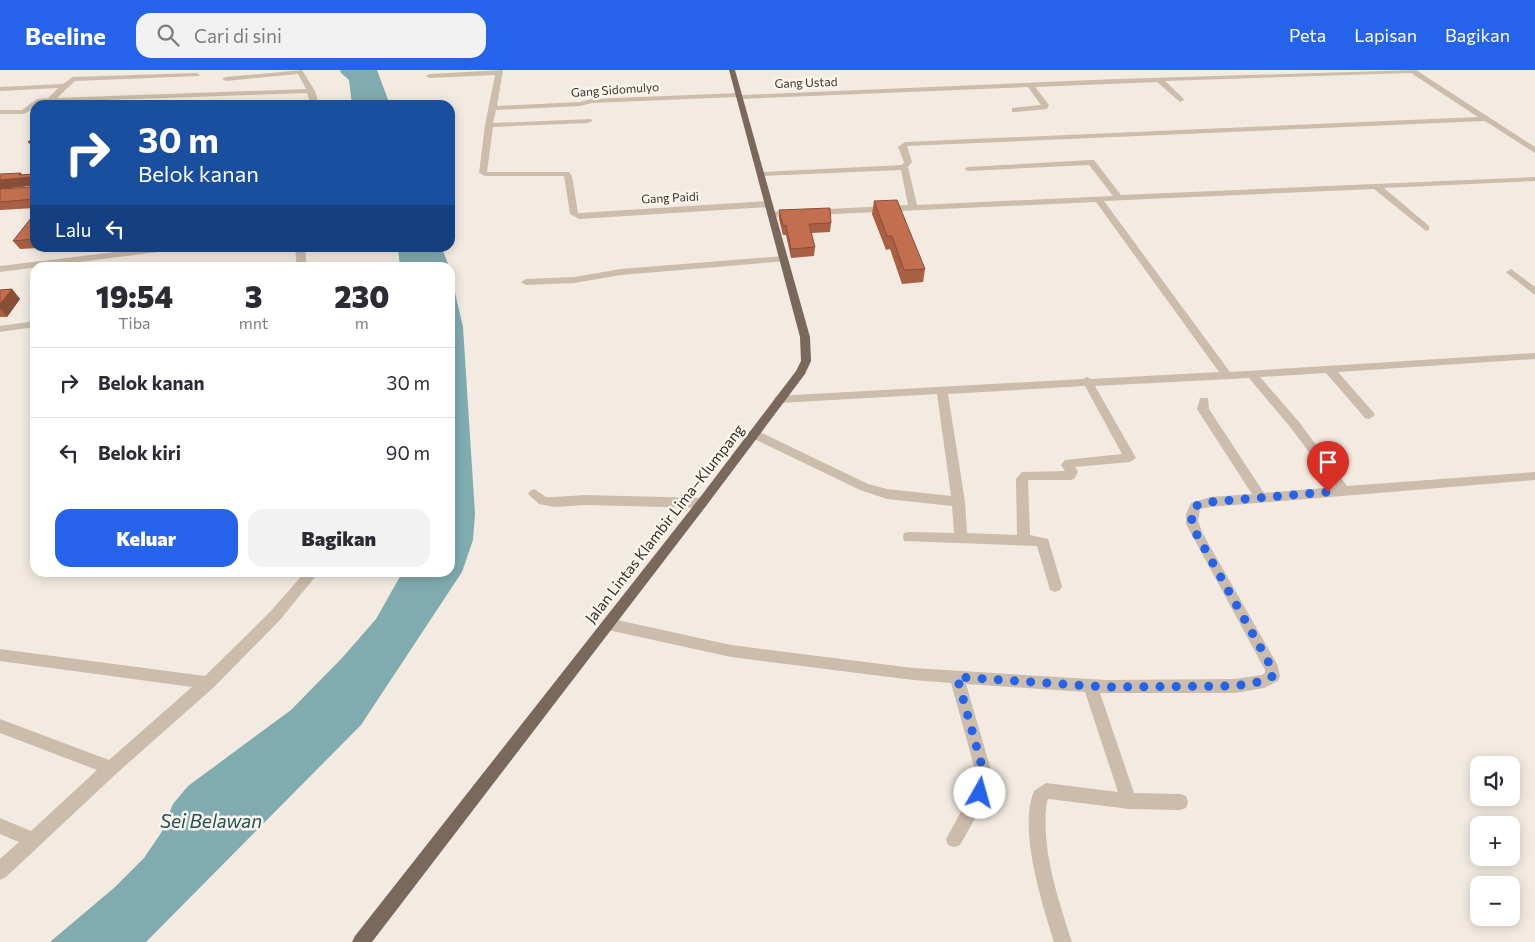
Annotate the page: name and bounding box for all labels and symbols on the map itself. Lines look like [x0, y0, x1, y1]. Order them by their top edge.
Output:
street label: Gang Ustad [774, 74, 838, 90]
street label: Gang Sidomulyo [570, 79, 659, 99]
street label: Gang Paidi [641, 189, 699, 206]
street label: Jalan Lintas Klambir Lima–Klumpang [581, 420, 747, 626]
pin [1307, 441, 1349, 492]
position arrow [953, 766, 1005, 818]
water label: Sei Belawan [160, 809, 262, 832]

